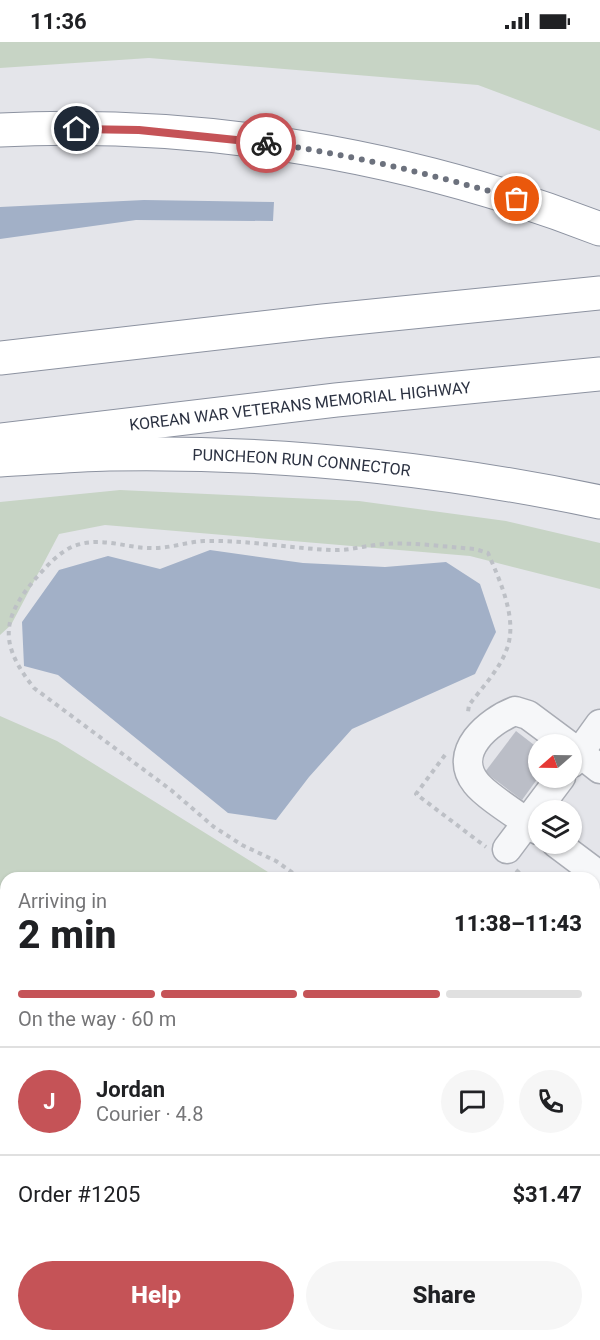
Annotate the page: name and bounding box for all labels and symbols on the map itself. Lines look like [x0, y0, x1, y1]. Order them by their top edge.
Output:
pin [51, 103, 102, 154]
courier [236, 113, 296, 173]
pin [491, 173, 542, 224]
street label: KOREAN WAR VETERANS MEMORIAL HIGHWAY [128, 377, 472, 434]
street label: PUNCHEON RUN CONNECTOR [192, 445, 412, 480]
north arrow [528, 734, 582, 788]

